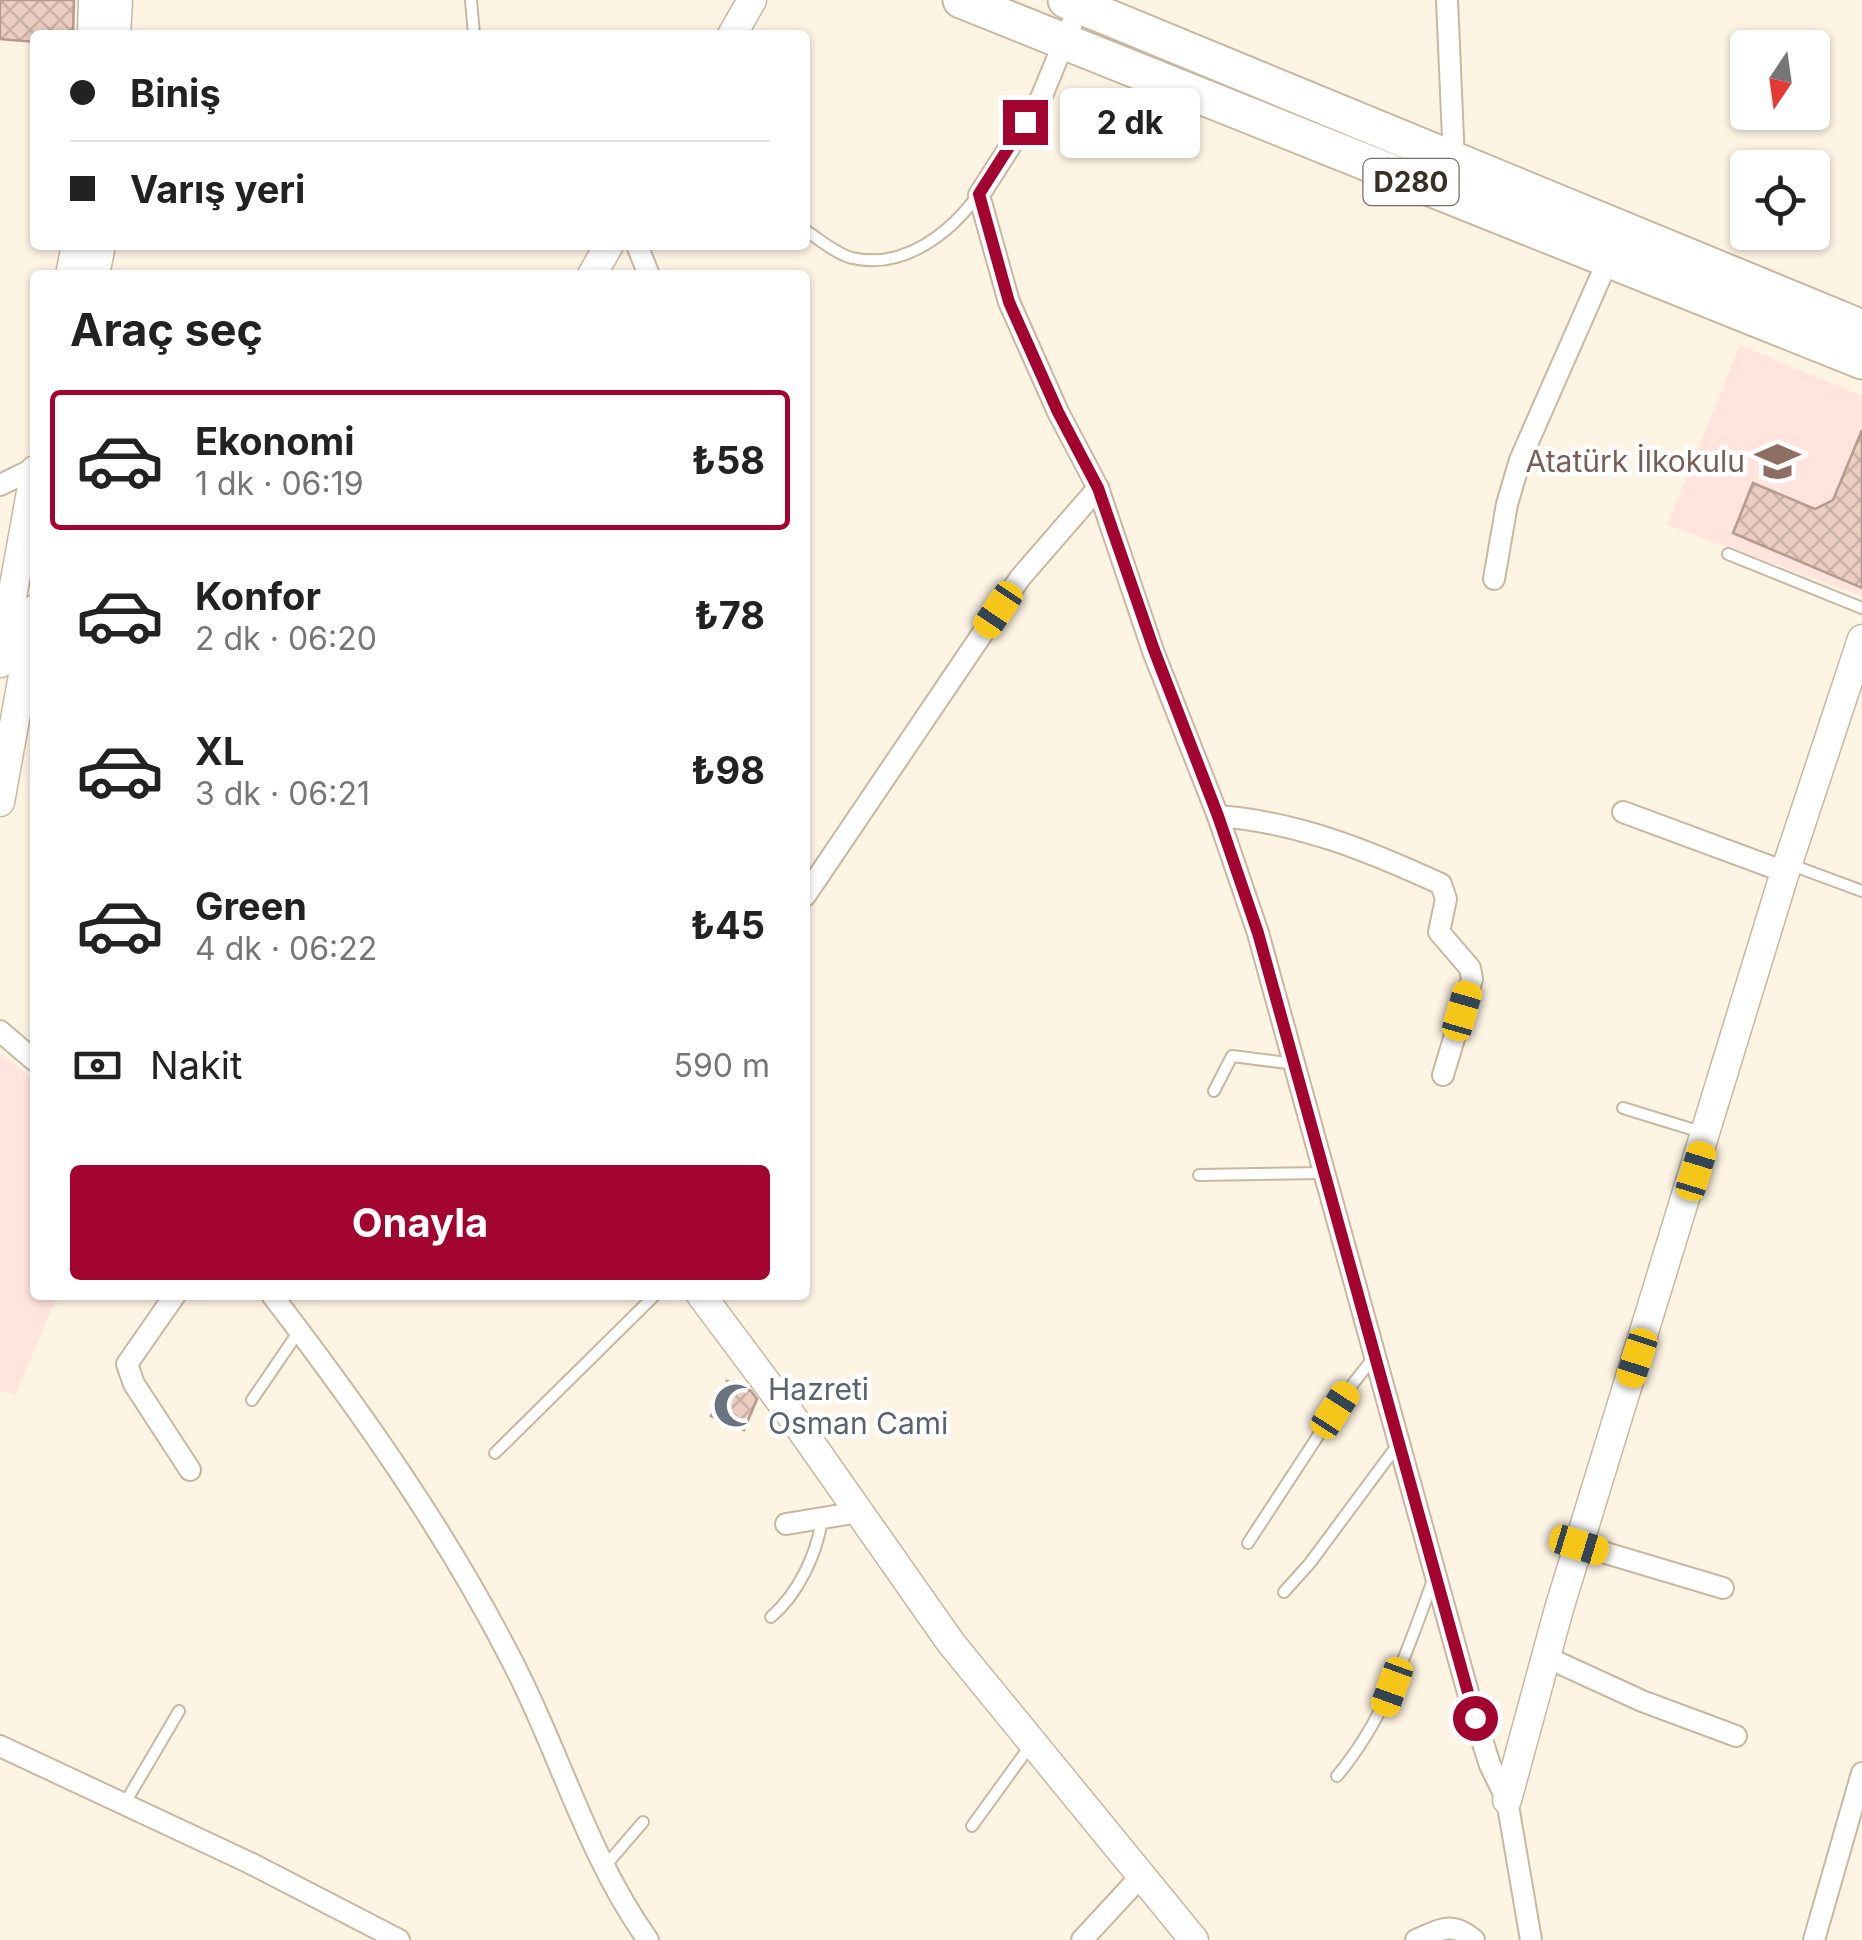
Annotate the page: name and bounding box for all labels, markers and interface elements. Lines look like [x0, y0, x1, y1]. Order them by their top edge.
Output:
north arrow [1730, 30, 1830, 130]
map controls [1730, 30, 1830, 250]
text: Biniş [130, 70, 221, 116]
callout: 2 dk [1060, 87, 1200, 157]
route end [1003, 100, 1048, 145]
text: 2 dk [1097, 103, 1163, 142]
button: locate [1730, 150, 1830, 250]
road number: D280 [1364, 159, 1458, 205]
text: Varış yeri [130, 166, 305, 212]
text: Araç seç [70, 302, 263, 357]
icon: car [75, 415, 165, 505]
text: Ekonomi [195, 418, 355, 464]
text: ₺58 [691, 437, 765, 483]
school or university icon: Atatürk İlkokulu [1754, 437, 1802, 485]
place label: Atatürk İlkokulu [1526, 443, 1745, 479]
text: 1 dk · 06:19 [195, 464, 364, 503]
icon: car [75, 570, 165, 660]
text: Konfor [195, 573, 321, 619]
car [969, 577, 1027, 643]
text: ₺78 [694, 592, 765, 638]
text: 2 dk · 06:20 [195, 619, 377, 658]
icon: car [75, 725, 165, 815]
text: XL [195, 728, 245, 774]
text: ₺98 [691, 747, 765, 793]
text: 3 dk · 06:21 [195, 774, 370, 813]
icon: car [75, 880, 165, 970]
text: Green [195, 883, 307, 929]
text: ₺45 [691, 902, 765, 948]
text: 4 dk · 06:22 [195, 929, 377, 968]
car [1439, 978, 1485, 1044]
icon: cash [70, 1038, 125, 1093]
text: Nakit [150, 1042, 242, 1088]
text: 590 m [673, 1046, 770, 1085]
car [1673, 1138, 1719, 1204]
button: Onayla [70, 1165, 770, 1280]
car [1613, 1325, 1661, 1391]
place label: Hazreti Osman Cami [768, 1371, 948, 1441]
car [1306, 1377, 1364, 1443]
mosque icon: Hazreti Osman Cami [711, 1382, 759, 1430]
car [1546, 1522, 1612, 1568]
car [1368, 1654, 1416, 1720]
route start [1453, 1696, 1498, 1741]

